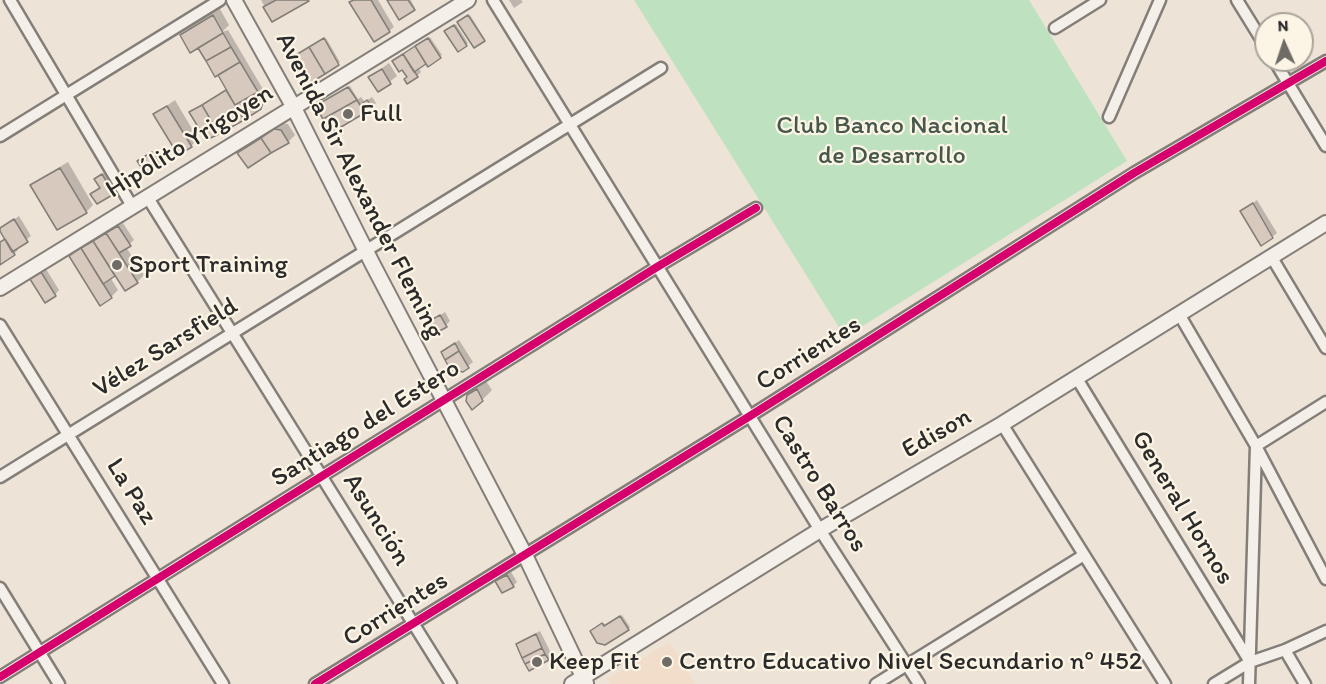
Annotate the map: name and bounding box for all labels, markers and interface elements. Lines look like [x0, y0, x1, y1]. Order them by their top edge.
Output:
north arrow [1254, 12, 1314, 72]
text: N [1277, 16, 1289, 35]
street label: Avenida Sir Alexander Fleming [268, 28, 450, 344]
street label: Hipólito Yrigoyen [101, 78, 279, 206]
place label: Full [360, 98, 402, 130]
marker: Full [341, 107, 355, 121]
park label: Club Banco Nacional de Desarrollo [776, 110, 1008, 172]
place label: Sport Training [129, 249, 288, 281]
marker: Sport Training [110, 258, 124, 272]
street label: Vélez Sarsfield [88, 291, 244, 405]
street label: Corrientes [751, 310, 867, 398]
street label: Santiago del Estero [266, 353, 466, 495]
street label: Edison [897, 402, 977, 466]
street label: Castro Barros [764, 409, 874, 559]
street label: General Hornos [1124, 425, 1240, 591]
street label: La Paz [99, 453, 163, 531]
street label: Asunción [335, 468, 417, 572]
street label: Corrientes [338, 566, 454, 654]
place label: Keep Fit [549, 646, 640, 678]
place label: Centro Educativo Nivel Secundario nº 452 [679, 646, 1142, 678]
marker: Keep Fit [530, 655, 544, 669]
marker: Centro Educativo Nivel Secundario nº 452 [660, 655, 674, 669]

